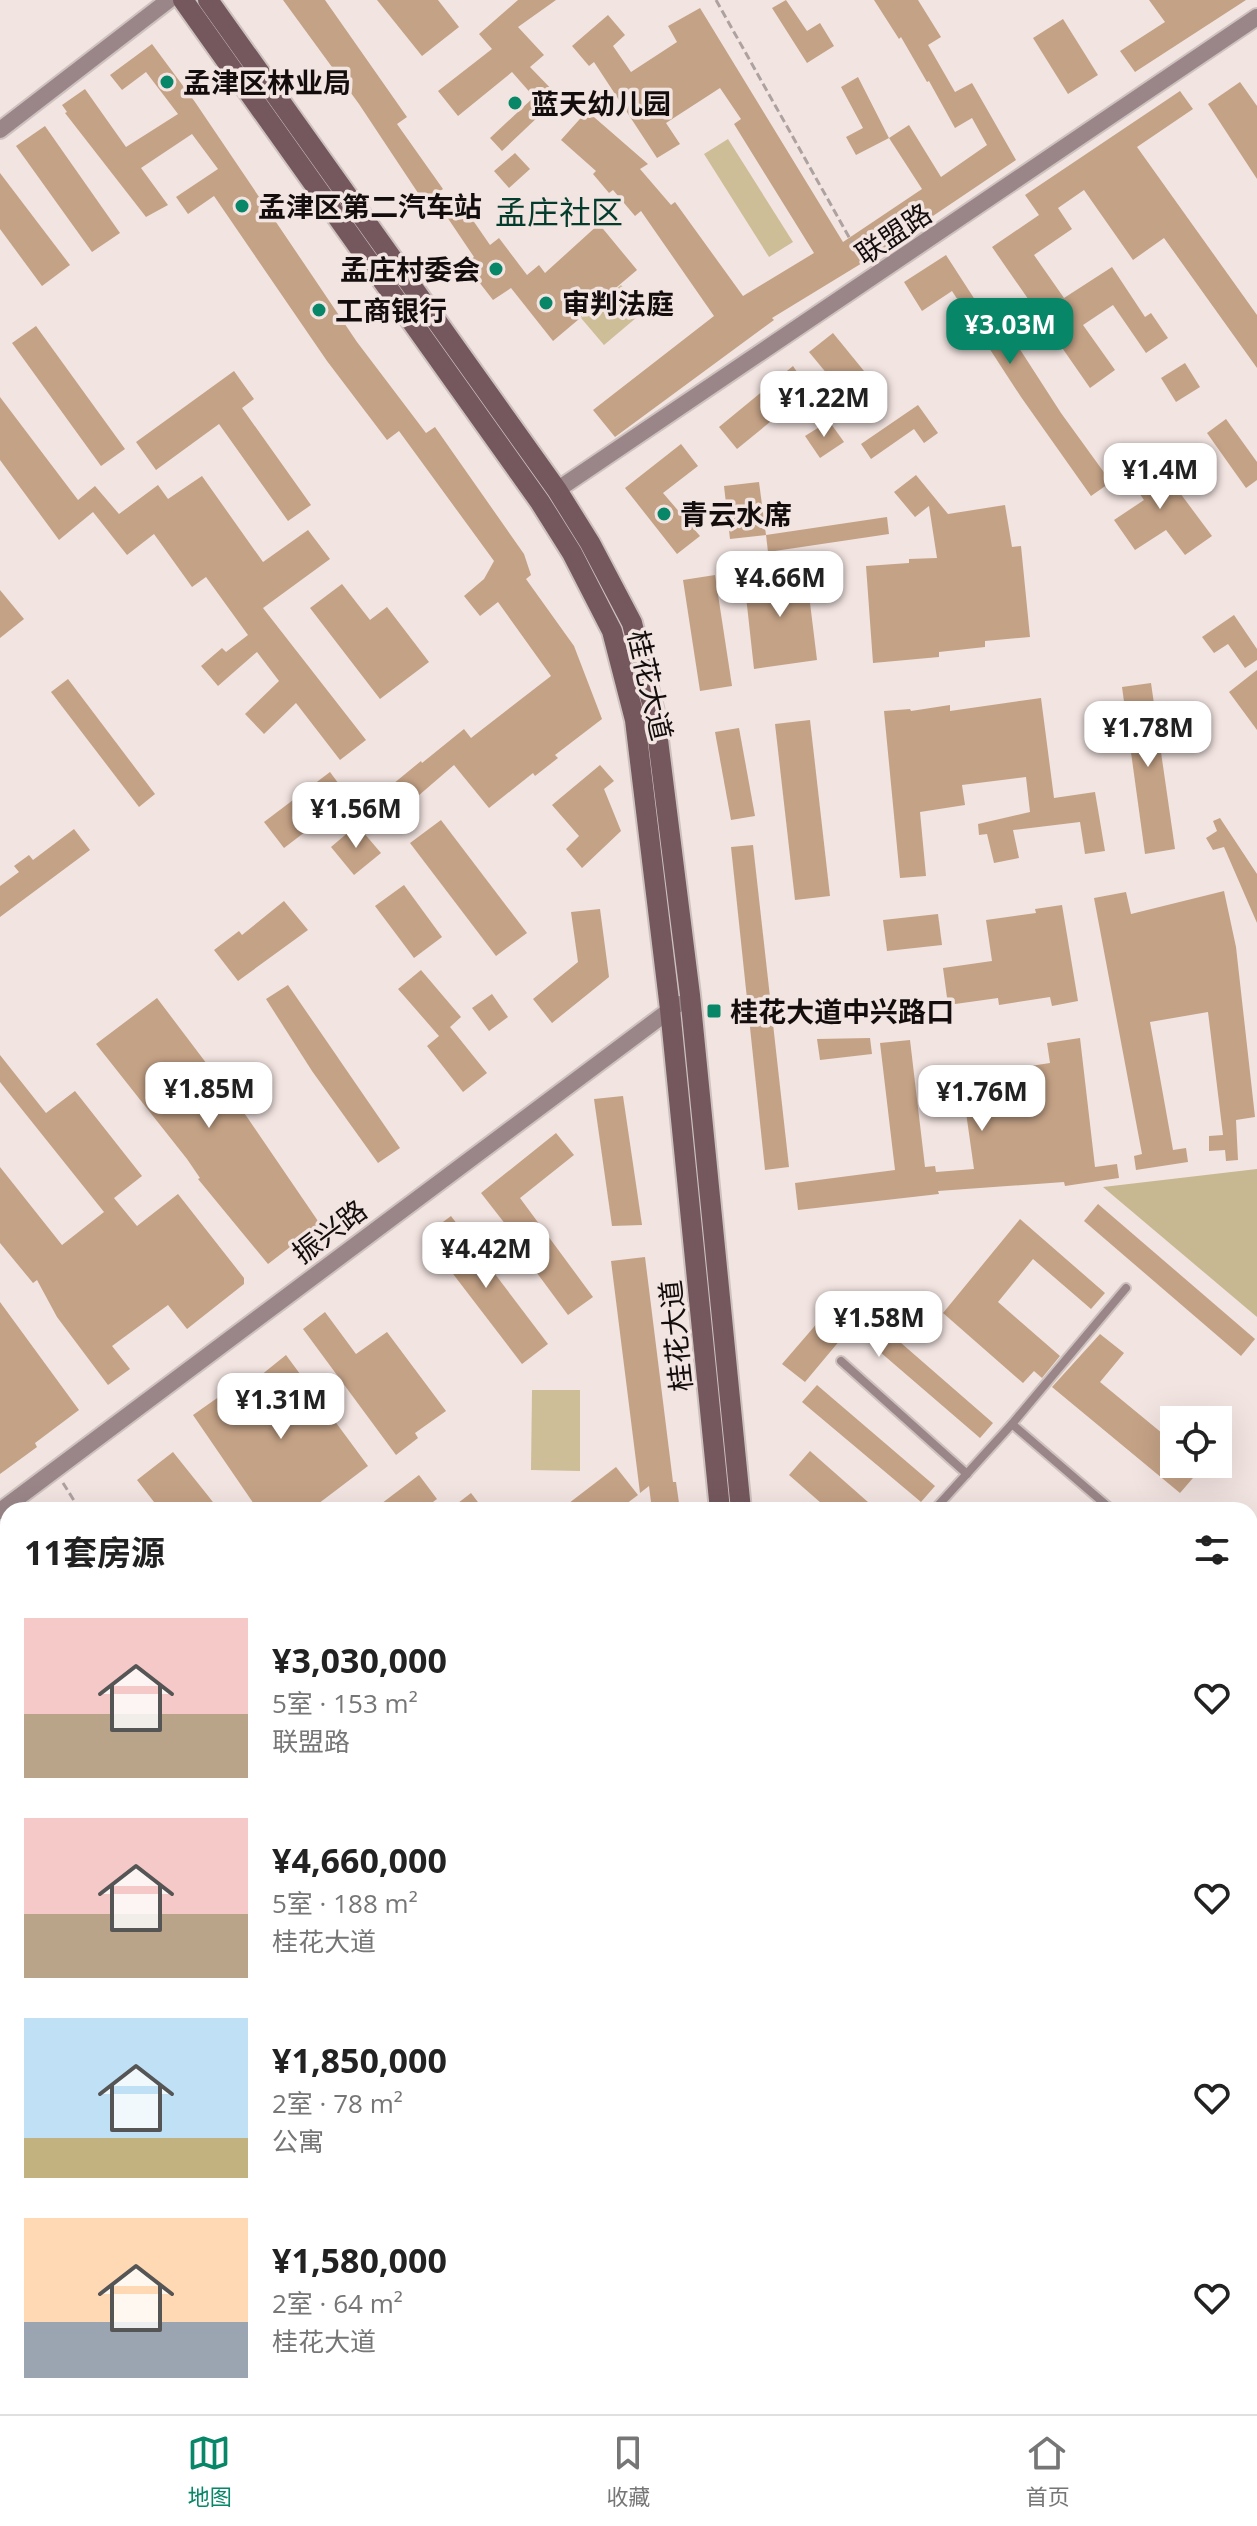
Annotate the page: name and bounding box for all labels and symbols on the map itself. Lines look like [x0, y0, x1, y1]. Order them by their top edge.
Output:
place label: 孟津区林业局 [183, 63, 351, 101]
marker: 孟津区林业局 [158, 73, 176, 91]
place label: 蓝天幼儿园 [531, 84, 671, 122]
marker: 蓝天幼儿园 [506, 94, 524, 112]
place label: 孟津区第二汽车站 [258, 187, 482, 225]
district label: 孟庄社区 [495, 190, 623, 233]
street label: 联盟路 [848, 194, 938, 272]
marker: 孟津区第二汽车站 [233, 197, 251, 215]
place label: 孟庄村委会 [340, 250, 480, 288]
marker: 孟庄村委会 [487, 260, 505, 278]
place label: 审判法庭 [562, 284, 674, 322]
place label: 工商银行 [335, 291, 447, 329]
marker: 审判法庭 [537, 294, 555, 312]
pin: ¥3.03M [945, 298, 1075, 366]
marker: 工商银行 [310, 301, 328, 319]
pin: ¥1.22M [759, 371, 889, 439]
pin: ¥1.4M [1104, 443, 1216, 511]
place label: 青云水席 [680, 495, 792, 533]
marker: 青云水席 [655, 505, 673, 523]
pin: ¥4.66M [715, 551, 845, 619]
street label: 桂花大道 [620, 626, 682, 744]
pin: ¥1.78M [1083, 701, 1213, 769]
pin: ¥1.56M [291, 782, 421, 850]
place label: 桂花大道中兴路口 [730, 992, 954, 1030]
marker: 桂花大道中兴路口 [705, 1002, 723, 1020]
pin: ¥1.85M [144, 1062, 274, 1130]
pin: ¥1.76M [917, 1065, 1047, 1133]
street label: 振兴路 [284, 1191, 374, 1271]
pin: ¥4.42M [421, 1222, 551, 1290]
street label: 桂花大道 [650, 1278, 700, 1394]
pin: ¥1.58M [814, 1291, 944, 1359]
pin: ¥1.31M [216, 1373, 346, 1441]

